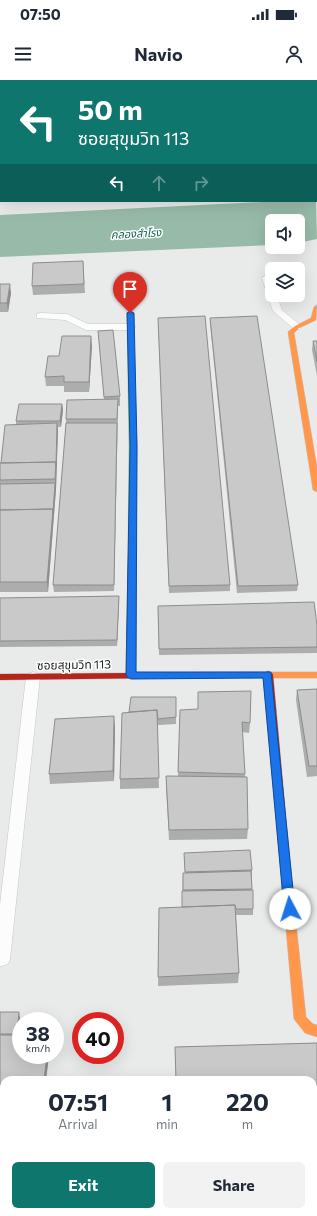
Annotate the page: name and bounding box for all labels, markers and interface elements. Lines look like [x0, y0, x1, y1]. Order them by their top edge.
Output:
text: 07:50 [20, 5, 61, 23]
icon: menu [12, 43, 34, 65]
text: Navio [134, 43, 183, 65]
icon: person [283, 43, 305, 65]
text: 50 m [78, 92, 143, 126]
icon: left [12, 96, 64, 148]
text: ซอยสุขุมวิท 113 [78, 127, 189, 149]
icon: left [106, 172, 128, 194]
icon: ahead [148, 172, 170, 194]
icon: right [190, 172, 212, 194]
map controls [265, 214, 305, 302]
button: sound [265, 214, 305, 254]
water label: คลองสำโรง [110, 225, 163, 241]
button: layers [265, 262, 305, 302]
pin [113, 272, 147, 313]
icon: arrive [119, 278, 141, 300]
street label: ซอยสุขุมวิท 113 [37, 656, 111, 673]
position arrow [269, 888, 311, 930]
speed limit sign: 40 [72, 1012, 124, 1064]
text: 38 [26, 1021, 50, 1045]
text: km/h [26, 1042, 50, 1054]
text: 07:51 [48, 1087, 108, 1116]
text: 1 [162, 1087, 172, 1116]
text: 220 [226, 1087, 269, 1116]
text: Arrival [58, 1116, 98, 1132]
text: min [156, 1116, 178, 1132]
text: m [242, 1116, 253, 1132]
button: Exit [12, 1162, 155, 1208]
button: Share [163, 1162, 305, 1208]

